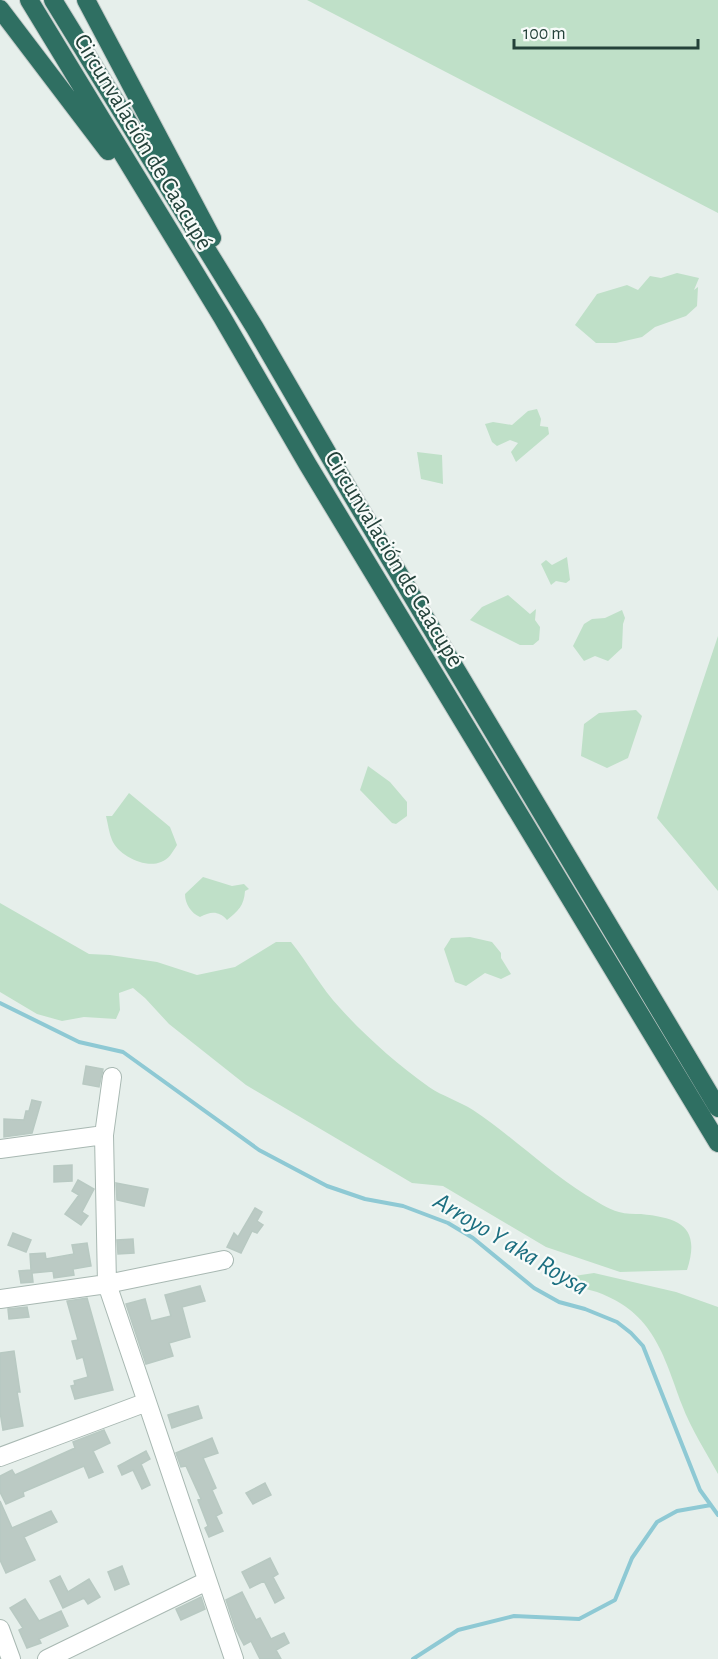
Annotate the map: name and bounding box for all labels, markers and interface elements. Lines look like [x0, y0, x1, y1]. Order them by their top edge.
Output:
scale bar [514, 12, 698, 50]
text: 100 m [523, 25, 566, 43]
street label: Circunvalación de Caacupé [69, 30, 217, 254]
street label: Circunvalación de Caacupé [320, 447, 468, 671]
water label: Arroyo Y aka Roysa [428, 1187, 593, 1300]

